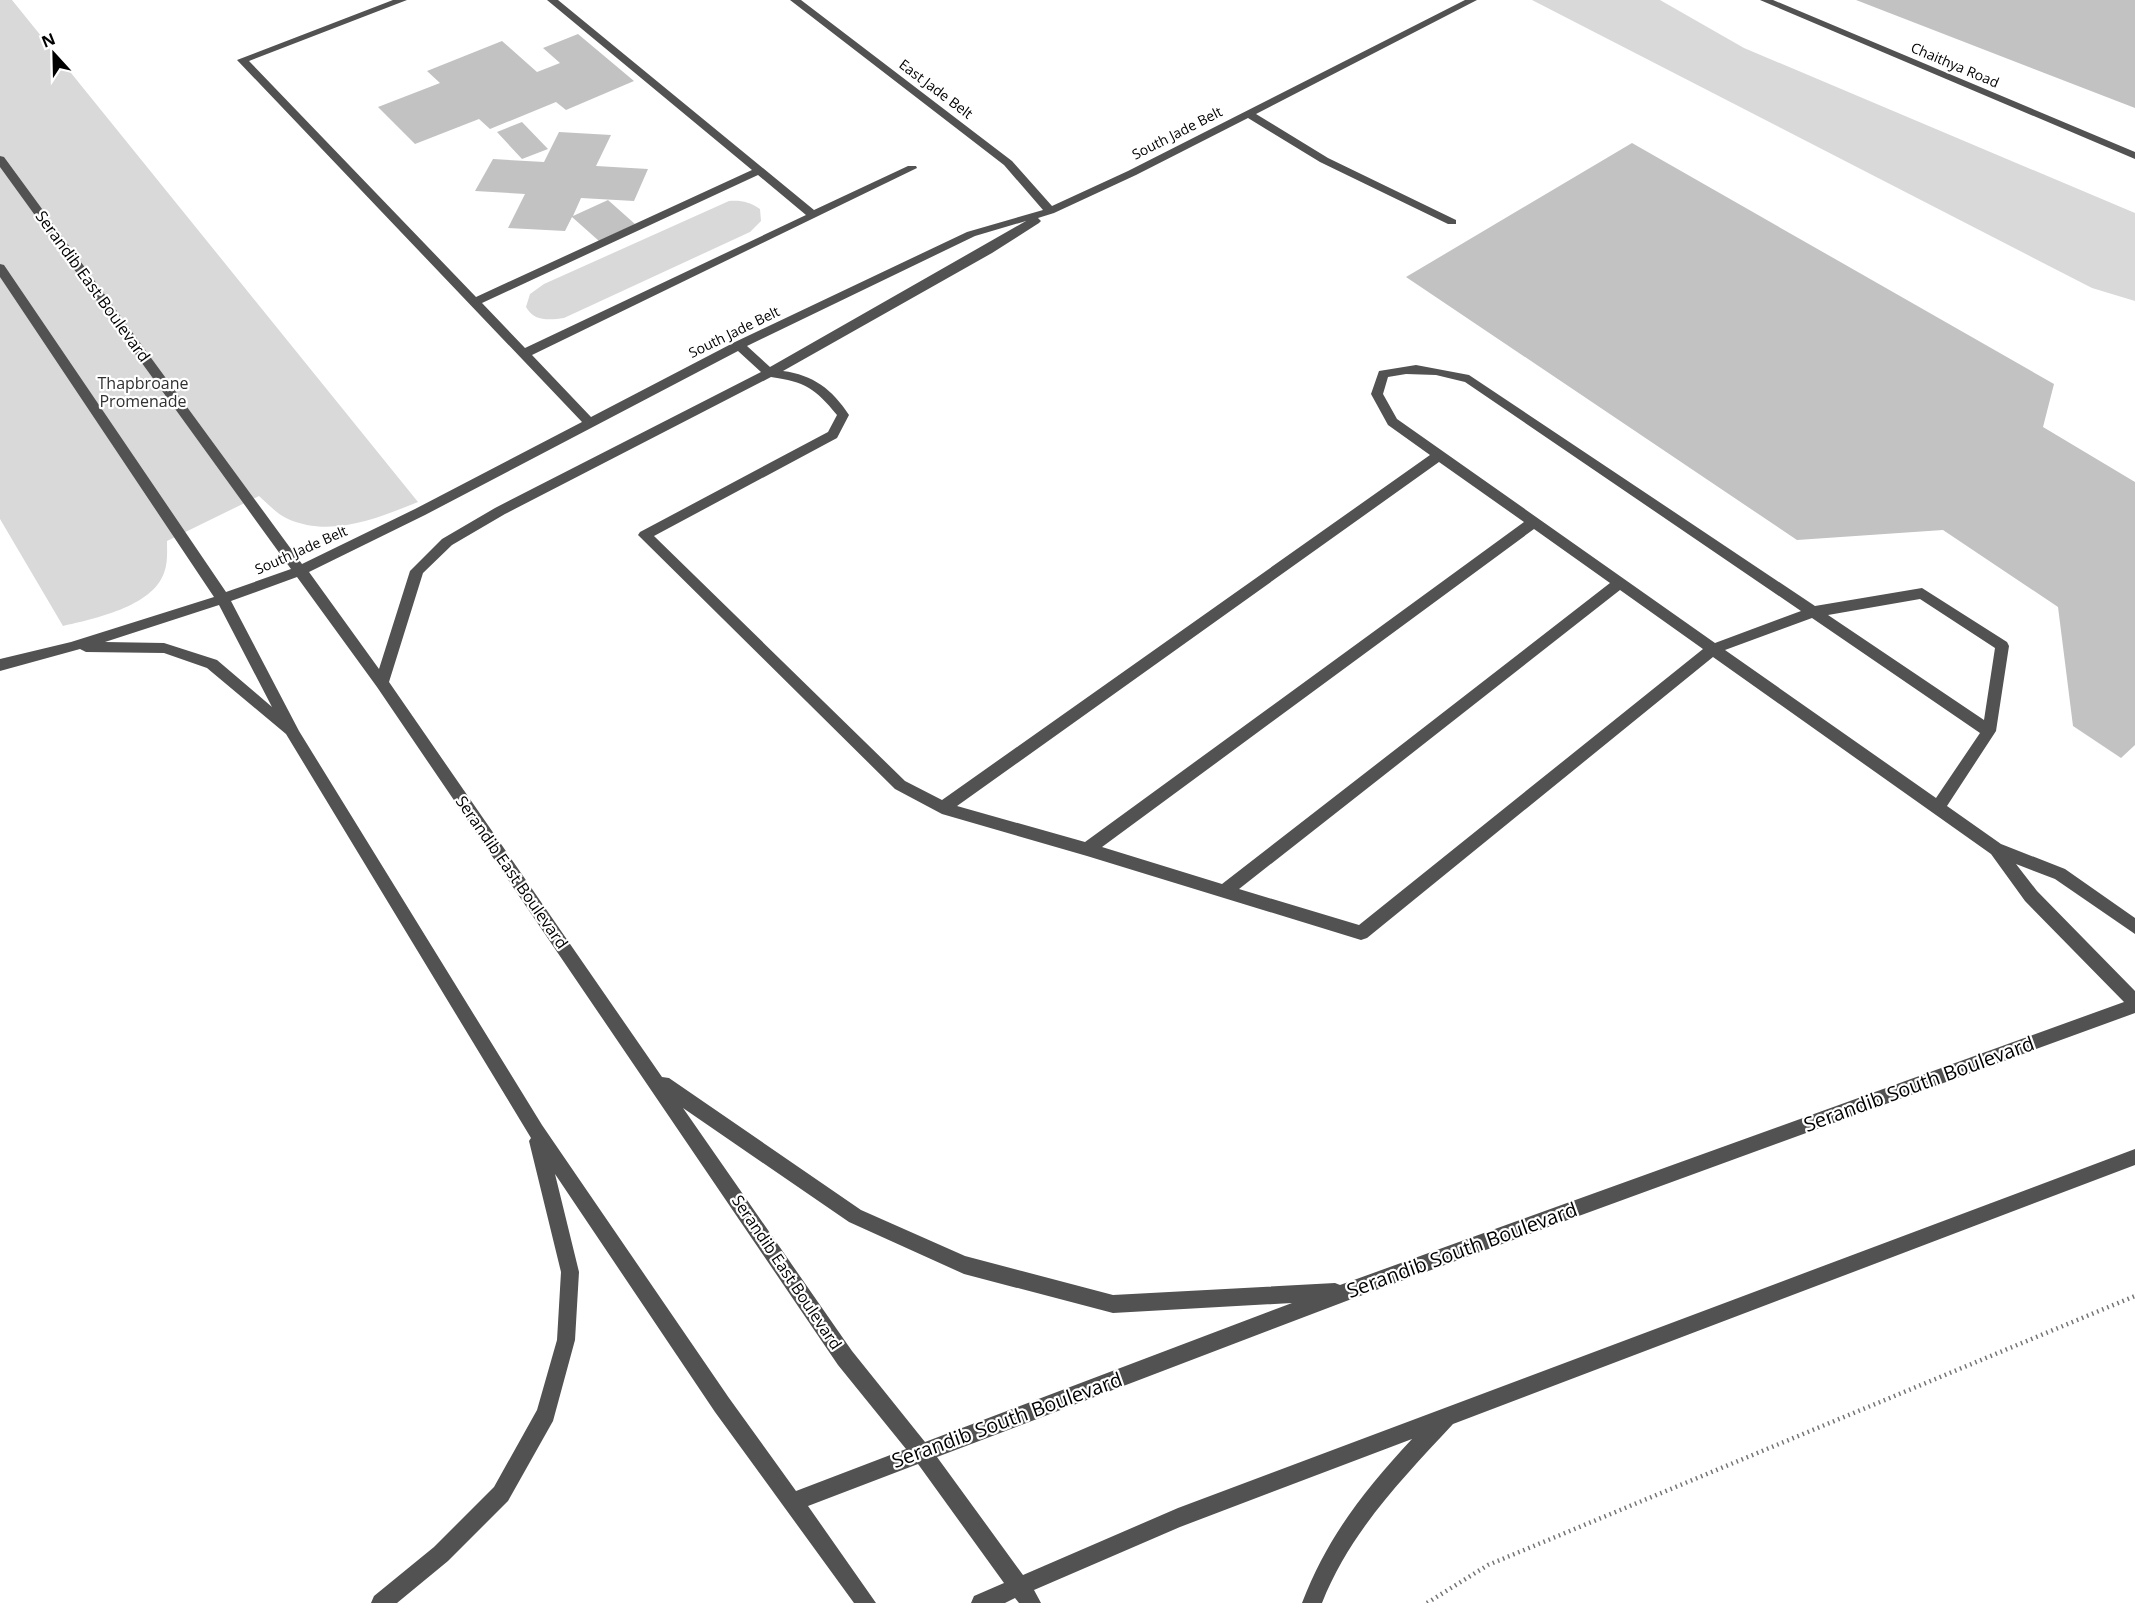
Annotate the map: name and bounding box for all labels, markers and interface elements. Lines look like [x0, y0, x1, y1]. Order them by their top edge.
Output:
north arrow [24, 24, 84, 84]
text: N [38, 27, 59, 53]
street label: Chaithya Road [1908, 37, 2002, 92]
street label: East Jade Belt [895, 55, 977, 123]
street label: South Jade Belt [1128, 102, 1225, 163]
street label: Serandib East Boulevard [31, 206, 155, 366]
street label: South Jade Belt [685, 301, 782, 362]
park label: Thapbroane Promenade [98, 372, 188, 412]
street label: South Jade Belt [252, 521, 350, 578]
street label: Serandib East Boulevard [451, 791, 573, 953]
street label: Serandib South Boulevard [1800, 1029, 2038, 1138]
street label: Serandib East Boulevard [727, 1190, 847, 1354]
street label: Serandib South Boulevard [1343, 1195, 1581, 1304]
street label: Serandib South Boulevard [888, 1365, 1126, 1474]

